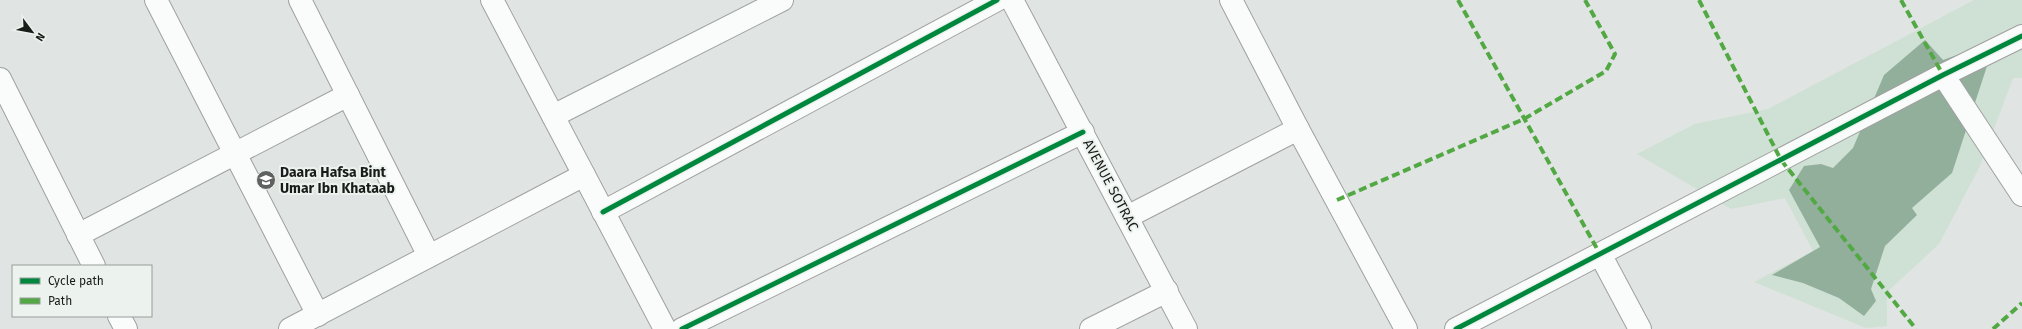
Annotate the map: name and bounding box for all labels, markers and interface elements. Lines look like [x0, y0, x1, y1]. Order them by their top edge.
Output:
north arrow [12, 12, 52, 52]
text: N [33, 30, 48, 44]
street label: AVENUE SOTRAC [1079, 136, 1142, 234]
place label: Daara Hafsa Bint Umar Ibn Khataab [280, 164, 395, 197]
school or university icon: Daara Hafsa Bint Umar Ibn Khataab [255, 169, 277, 191]
legend [12, 265, 152, 317]
text: Cycle path [48, 274, 104, 288]
text: Path [48, 294, 72, 308]

